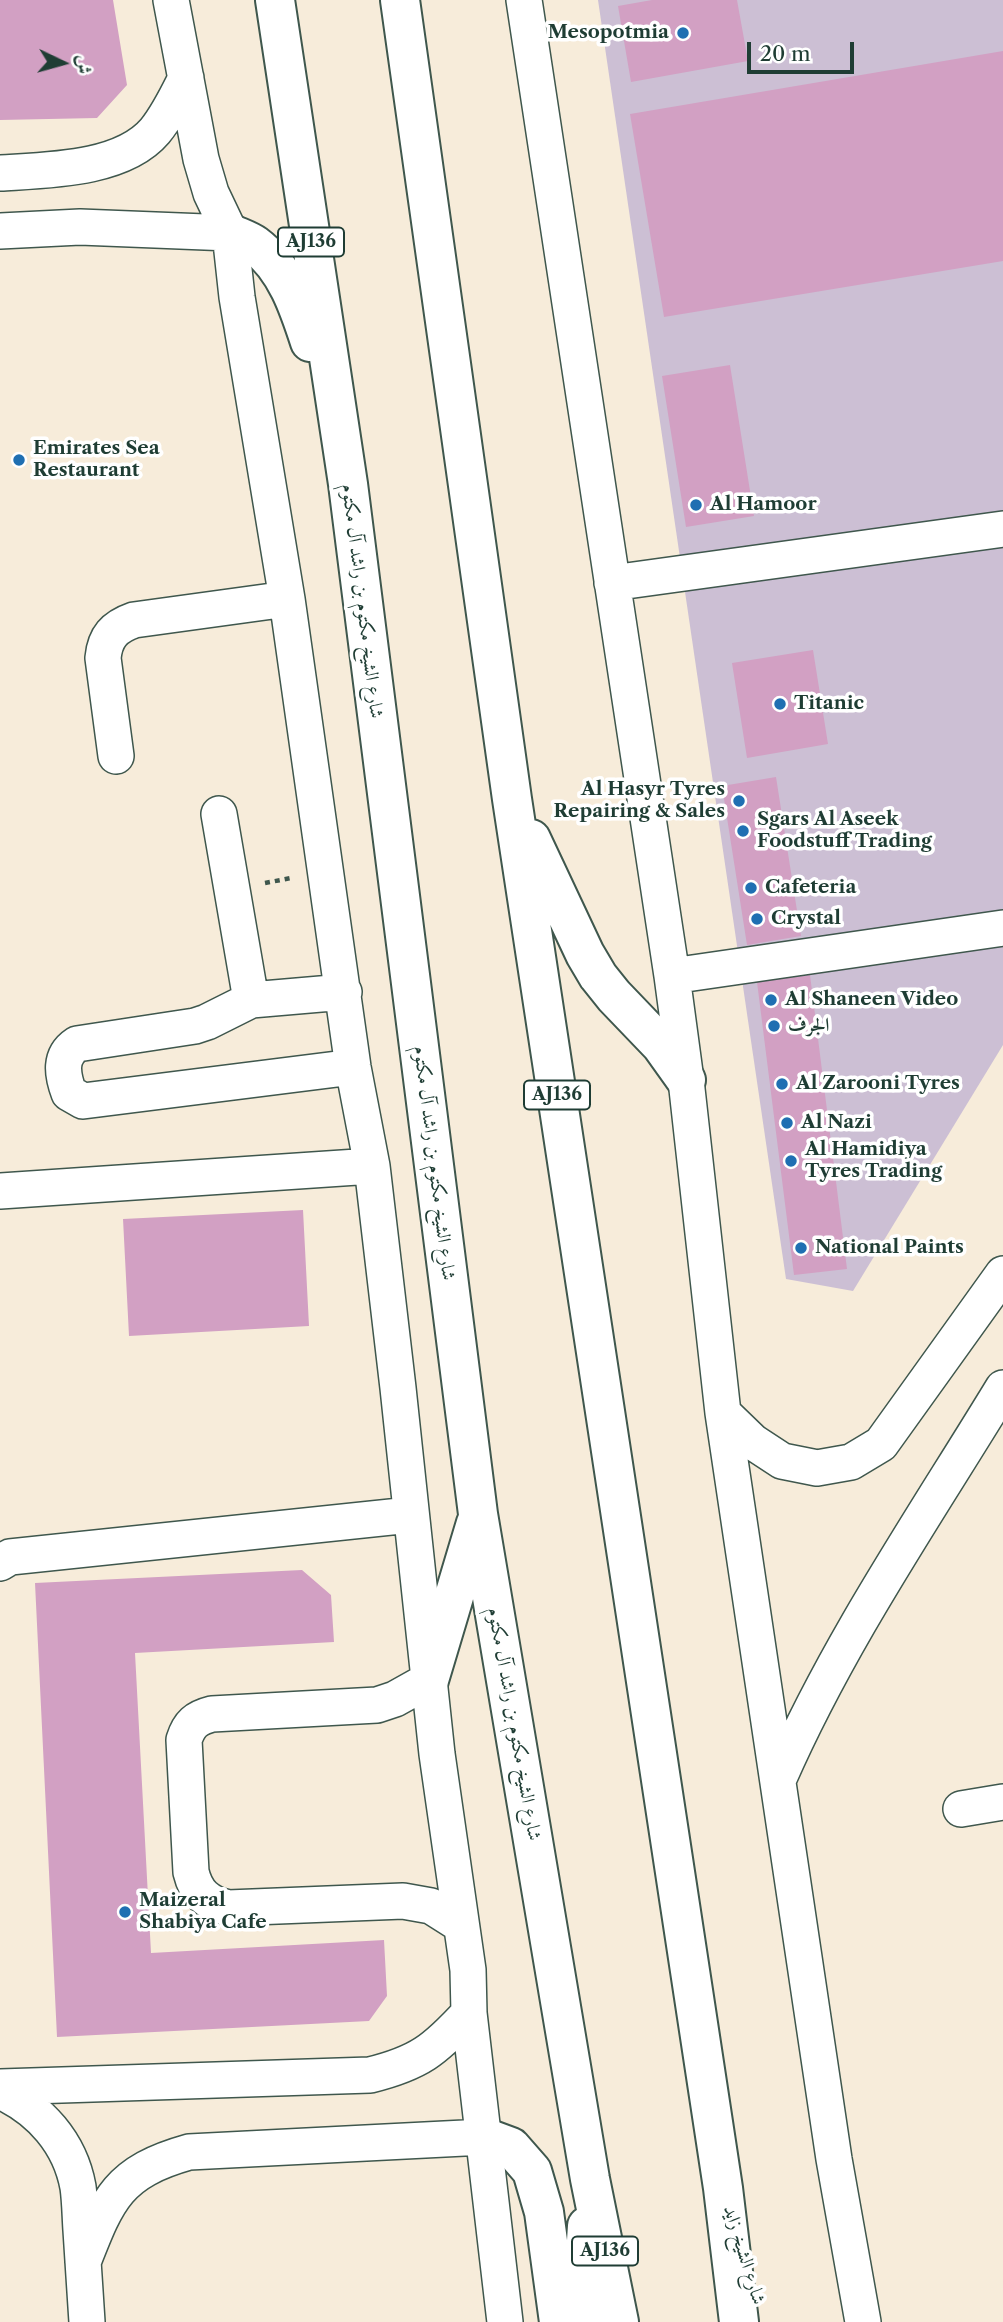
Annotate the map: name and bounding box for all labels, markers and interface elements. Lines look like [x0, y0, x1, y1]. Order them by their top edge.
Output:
place label: Mesopotmia [548, 22, 669, 44]
marker: Mesopotmia [675, 25, 691, 41]
north arrow [28, 28, 98, 98]
scale bar [751, 28, 858, 72]
text: 20 m [760, 41, 811, 66]
text: ش [72, 54, 97, 75]
road number: AJ136 [278, 228, 344, 256]
place label: Emirates Sea Restaurant [33, 438, 160, 482]
marker: Emirates Sea Restaurant [11, 452, 27, 468]
street label: شارع الشيخ مكتوم بن راشد آل مكتوم [336, 482, 388, 720]
place label: Al Hamoor [710, 494, 817, 516]
marker: Al Hamoor [688, 497, 704, 513]
place label: Titanic [794, 693, 864, 715]
marker: Titanic [772, 696, 788, 712]
place label: Al Hasyr Tyres Repairing & Sales [554, 779, 725, 823]
marker: Al Hasyr Tyres Repairing & Sales [731, 793, 747, 809]
place label: Sgars Al Aseek Foodstuff Trading [757, 809, 932, 853]
marker: Sgars Al Aseek Foodstuff Trading [735, 823, 751, 839]
place label: Cafeteria [765, 877, 856, 899]
marker: Cafeteria [743, 880, 759, 896]
place label: Crystal [771, 908, 841, 930]
marker: Crystal [749, 911, 765, 927]
place label: Al Shaneen Video [785, 989, 958, 1011]
marker: Al Shaneen Video [763, 992, 779, 1008]
place label: الجرف [788, 1015, 829, 1037]
marker: الجرف [766, 1018, 782, 1034]
street label: شارع الشيخ مكتوم بن راشد آل مكتوم [408, 1044, 460, 1282]
place label: Al Zarooni Tyres [796, 1073, 960, 1095]
marker: Al Zarooni Tyres [774, 1076, 790, 1092]
road number: AJ136 [524, 1080, 590, 1110]
place label: Al Nazi [801, 1112, 872, 1134]
marker: Al Nazi [779, 1115, 795, 1131]
place label: Al Hamidiya Tyres Trading [805, 1139, 942, 1183]
marker: Al Hamidiya Tyres Trading [783, 1153, 799, 1169]
place label: National Paints [815, 1237, 964, 1259]
marker: National Paints [793, 1240, 809, 1256]
street label: شارع الشيخ مكتوم بن راشد آل مكتوم [482, 1606, 546, 1842]
place label: Maizeral Shabiya Cafe [139, 1890, 267, 1934]
marker: Maizeral Shabiya Cafe [117, 1904, 133, 1920]
street label: شارع الشيخ زايد [718, 2203, 770, 2307]
road number: AJ136 [572, 2236, 638, 2266]

